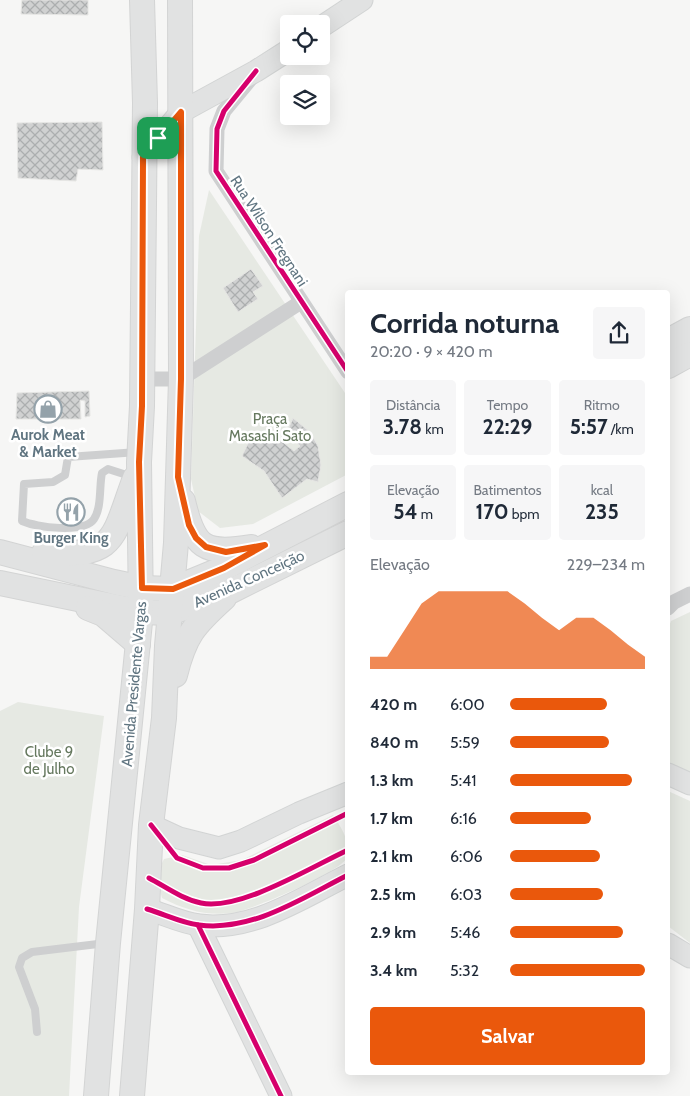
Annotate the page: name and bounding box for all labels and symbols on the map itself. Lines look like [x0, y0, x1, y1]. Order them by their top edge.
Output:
pin [137, 117, 179, 159]
street label: Rua Wilson Fregnani [226, 172, 312, 290]
shop icon: Aurok Meat & Market [33, 394, 63, 424]
park label: Praça Masashi Sato [229, 410, 311, 445]
place label: Aurok Meat & Market [11, 426, 85, 461]
restaurant icon: Burger King [56, 497, 86, 527]
place label: Burger King [33, 529, 109, 547]
street label: Avenida Conceição [191, 546, 307, 612]
street label: Avenida Presidente Vargas [118, 601, 150, 767]
park label: Clube 9 de Julho [24, 743, 74, 778]

